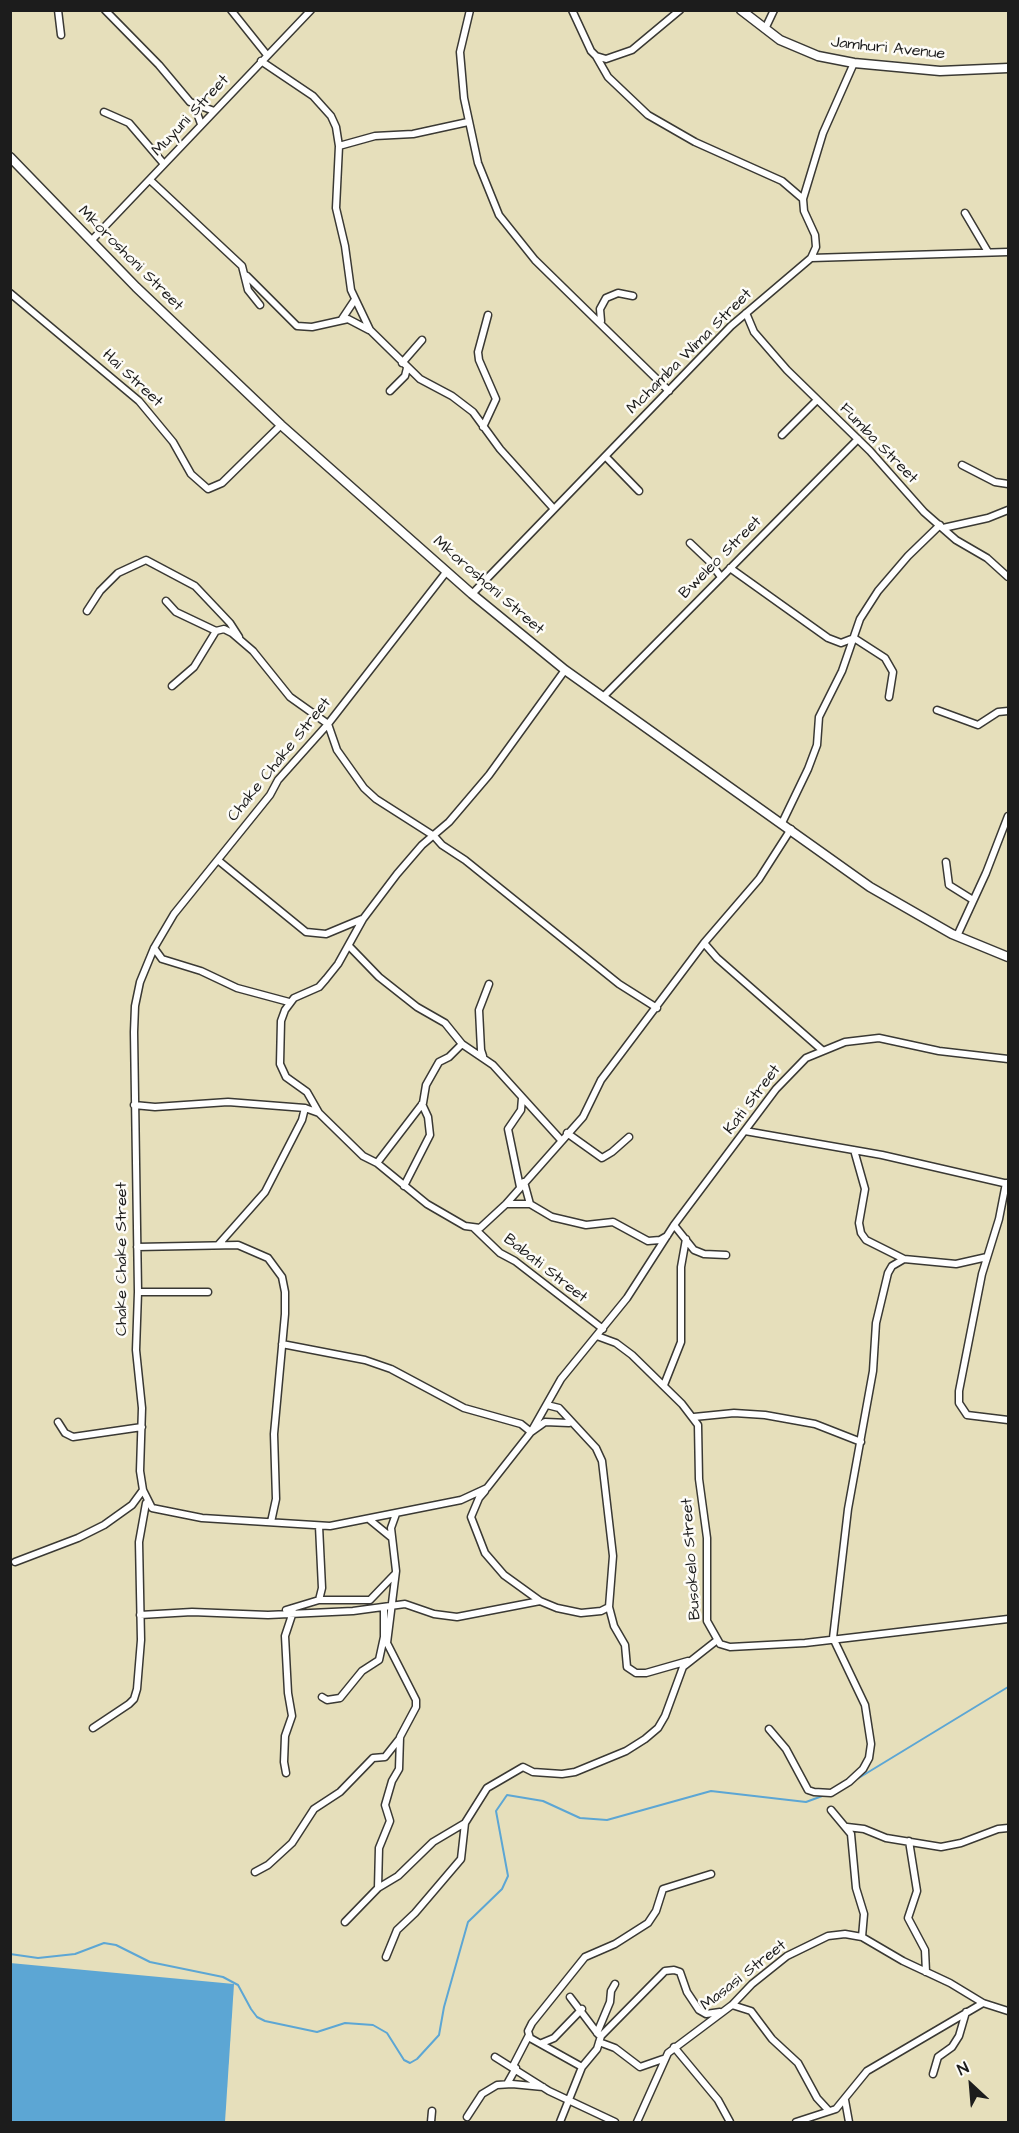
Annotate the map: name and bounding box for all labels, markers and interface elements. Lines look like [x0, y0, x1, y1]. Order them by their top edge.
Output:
street label: Jamhuri Avenue [830, 33, 946, 65]
street label: Muyuni Street [148, 71, 234, 161]
street label: Mkoroshoni Street [73, 202, 187, 316]
street label: Mchamba Wima Street [623, 285, 757, 419]
street label: Hai Street [98, 346, 166, 412]
street label: Fumba Street [835, 400, 921, 488]
street label: Bweleo Street [676, 513, 766, 603]
street label: Mkoroshoni Street [428, 532, 548, 640]
street label: Chake Chake Street [224, 694, 336, 826]
street label: Kati Street [721, 1061, 785, 1139]
street label: Chake Chake Street [113, 1182, 133, 1336]
street label: Babati Street [499, 1230, 591, 1308]
street label: Busokelo Street [678, 1497, 706, 1621]
street label: Masasi Street [697, 1936, 791, 2016]
north arrow [941, 2055, 1001, 2115]
text: N [954, 2057, 972, 2081]

